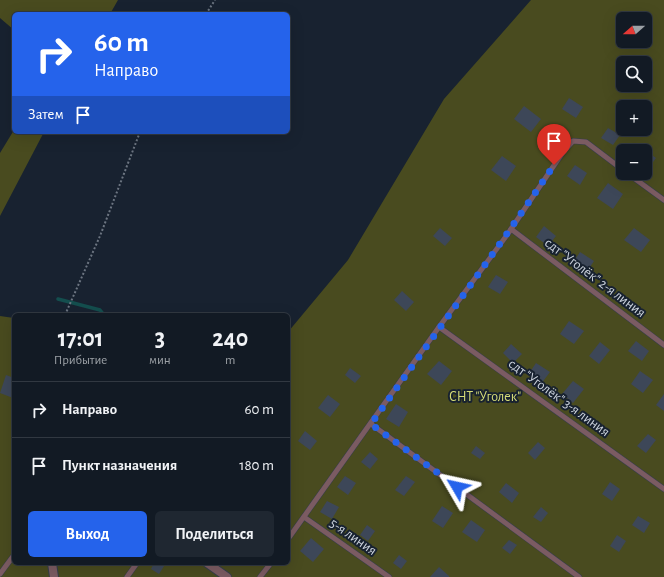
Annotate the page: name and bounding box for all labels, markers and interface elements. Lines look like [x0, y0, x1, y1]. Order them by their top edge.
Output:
north arrow [616, 12, 652, 48]
map controls [616, 12, 652, 180]
icon: right [28, 28, 80, 80]
text: 60 m [94, 29, 149, 57]
button: search [616, 56, 652, 92]
text: Направо [94, 62, 158, 80]
button: + [616, 100, 652, 136]
icon: arrive [72, 104, 94, 126]
text: Затем [28, 107, 64, 122]
pin [537, 124, 571, 165]
icon: arrive [543, 130, 565, 152]
button: − [616, 144, 652, 180]
street label: сдт "Уголёк" 2-я линия [542, 236, 648, 320]
text: 17:01 [58, 327, 103, 351]
text: 3 [155, 327, 165, 351]
text: 240 [212, 327, 248, 351]
text: Прибытие [54, 354, 107, 367]
text: мин [149, 354, 171, 367]
text: m [225, 354, 236, 367]
street label: сдт "Уголёк" 3-я линия [506, 357, 612, 439]
park label: СНТ "Уголек" [449, 390, 521, 404]
icon: right [28, 399, 50, 421]
text: Направо [62, 402, 117, 417]
text: 60 m [245, 402, 274, 417]
icon: arrive [28, 455, 50, 477]
text: Пункт назначения [62, 458, 177, 473]
text: 180 m [239, 458, 274, 473]
position arrow [436, 466, 478, 508]
button: Выход [28, 511, 147, 557]
button: Поделиться [155, 511, 274, 557]
street label: 5-я линия [327, 516, 379, 558]

